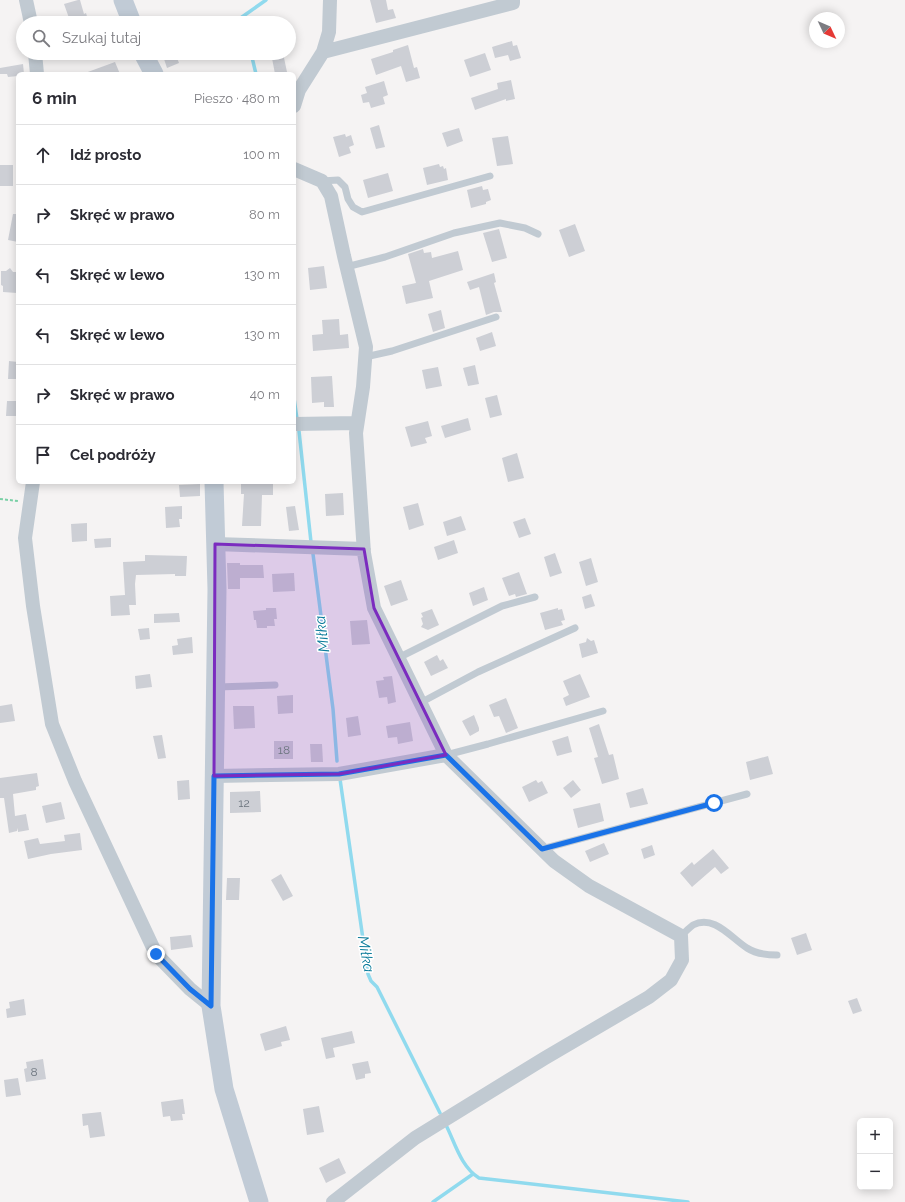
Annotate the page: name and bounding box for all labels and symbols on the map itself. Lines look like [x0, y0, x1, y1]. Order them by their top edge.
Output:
north arrow [809, 12, 845, 48]
water label: Miłka [311, 615, 333, 653]
house number: 18 [278, 743, 290, 757]
route start [705, 794, 723, 812]
house number: 12 [238, 796, 250, 810]
water label: Miłka [354, 934, 378, 974]
route end [147, 945, 165, 963]
house number: 8 [30, 1065, 38, 1079]

